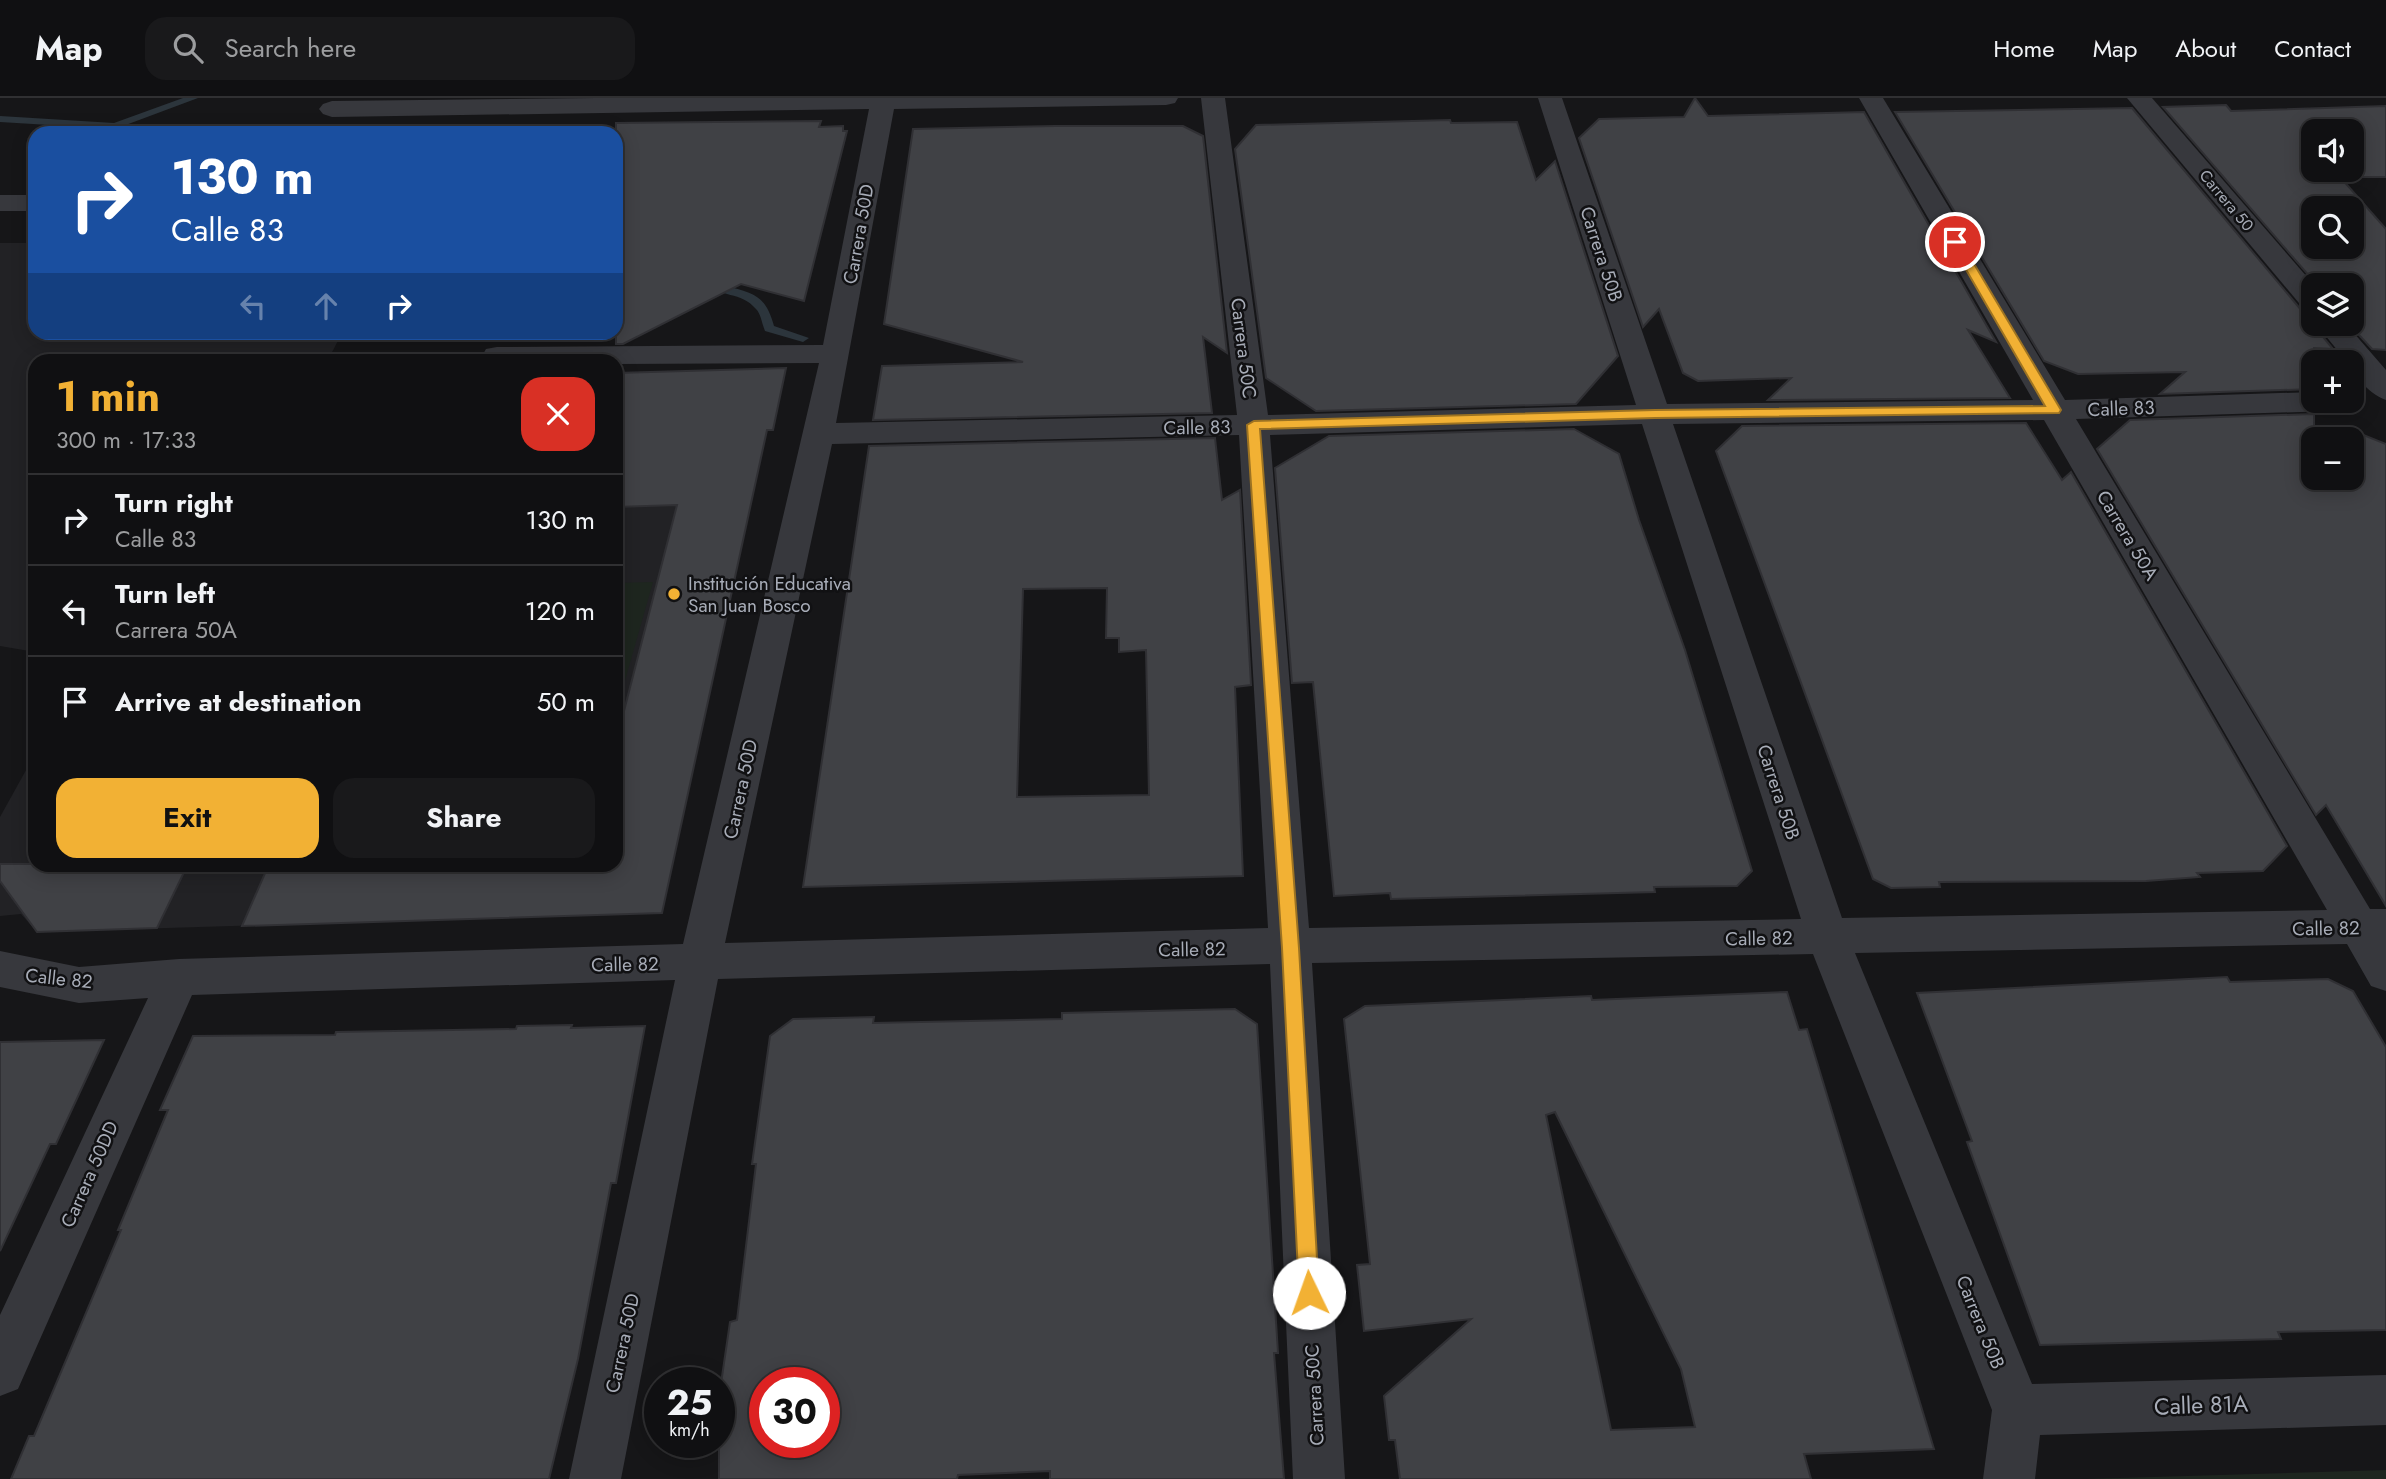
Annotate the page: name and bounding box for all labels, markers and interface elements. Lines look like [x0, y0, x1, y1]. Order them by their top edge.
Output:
search box [145, 17, 635, 80]
text: Map [35, 25, 103, 72]
icon: search [169, 29, 207, 67]
text: Search here [225, 29, 356, 67]
text: Home [1993, 31, 2055, 66]
text: Map [2093, 31, 2137, 66]
text: About [2175, 31, 2236, 66]
text: Contact [2274, 31, 2351, 66]
map controls [2301, 119, 2364, 490]
button: sound [2301, 119, 2364, 182]
text: 130 m [171, 142, 314, 212]
icon: right [56, 154, 147, 245]
street label: Carrera 50 [2194, 164, 2259, 236]
street label: Carrera 50D [836, 182, 881, 286]
button: search [2301, 196, 2364, 259]
street label: Carrera 50B [1573, 203, 1630, 305]
text: Calle 83 [171, 207, 284, 253]
pin [1925, 212, 1985, 272]
icon: arrive [1936, 223, 1974, 261]
button: layers [2301, 273, 2364, 336]
icon: left [234, 287, 272, 325]
icon: ahead [307, 287, 345, 325]
icon: right [380, 287, 418, 325]
street label: Carrera 50C [1224, 296, 1263, 400]
button: + [2301, 350, 2364, 413]
text: 1 min [56, 366, 160, 427]
button: close [521, 377, 595, 451]
street label: Calle 83 [2087, 394, 2155, 423]
street label: Calle 83 [1163, 413, 1231, 442]
text: 300 m · 17:33 [56, 423, 196, 457]
button: − [2301, 427, 2364, 490]
text: Turn right [115, 484, 233, 522]
street label: Carrera 50A [2090, 485, 2165, 586]
icon: right [56, 501, 94, 539]
text: 130 m [525, 501, 595, 539]
text: Calle 83 [115, 522, 196, 556]
place label: Institución Educativa San Juan Bosco [688, 570, 851, 619]
text: Turn left [115, 575, 215, 613]
marker: Institución Educativa San Juan Bosco [666, 586, 682, 602]
icon: left [56, 592, 94, 630]
text: 120 m [525, 592, 595, 630]
text: Carrera 50A [115, 613, 237, 647]
icon: arrive [56, 683, 94, 721]
text: Arrive at destination [115, 683, 362, 721]
text: 50 m [537, 683, 595, 721]
street label: Carrera 50D [717, 737, 764, 841]
street label: Carrera 50B [1750, 741, 1807, 843]
button: Exit [56, 778, 319, 858]
button: Share [333, 778, 595, 858]
street label: Calle 82 [2292, 914, 2360, 943]
street label: Calle 82 [1725, 924, 1793, 953]
street label: Calle 82 [1158, 935, 1226, 964]
street label: Calle 82 [591, 950, 659, 979]
street label: Calle 82 [24, 962, 94, 995]
street label: Carrera 50DD [54, 1117, 125, 1232]
position arrow [1272, 1256, 1346, 1330]
street label: Carrera 50B [1950, 1271, 2012, 1373]
street label: Carrera 50D [599, 1291, 646, 1395]
street label: Carrera 50C [1298, 1344, 1331, 1446]
speed limit sign: 30 [749, 1367, 840, 1458]
text: 25 [667, 1378, 712, 1428]
street label: Calle 81A [2153, 1386, 2249, 1424]
text: km/h [669, 1417, 710, 1443]

